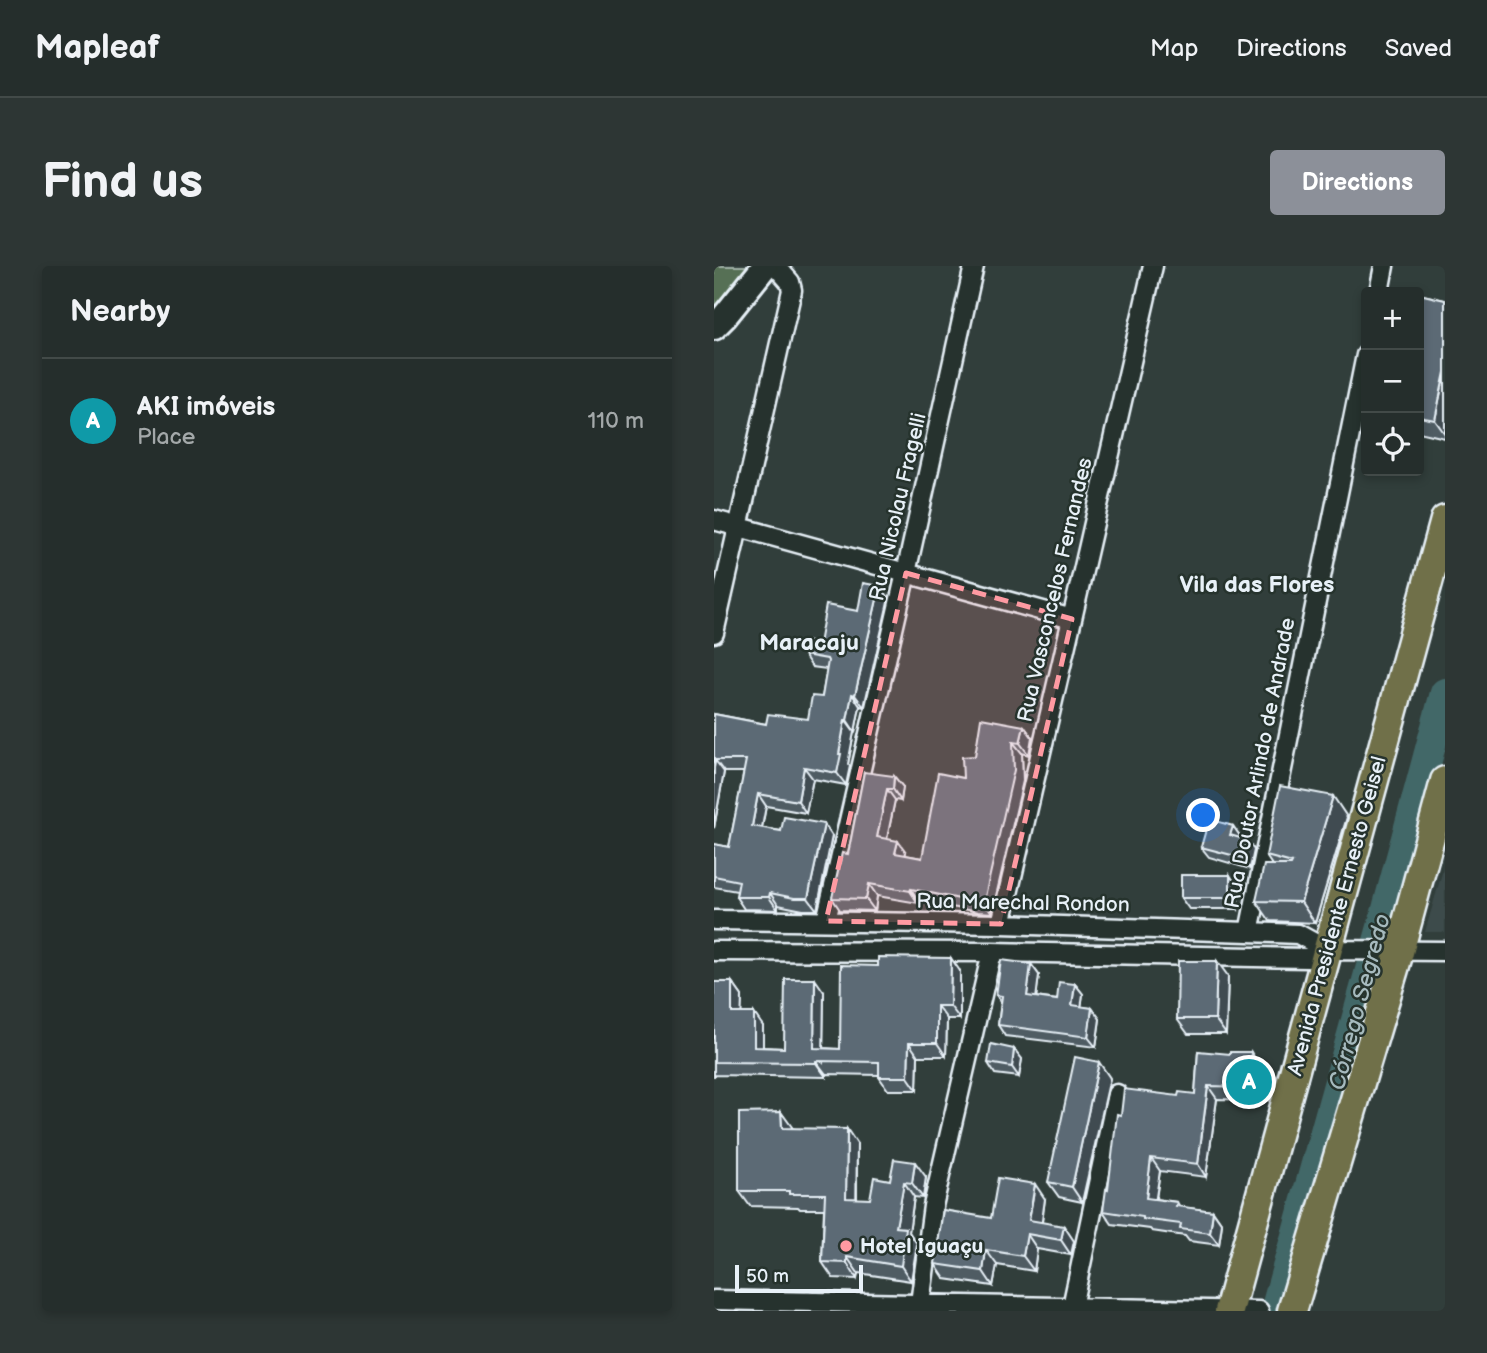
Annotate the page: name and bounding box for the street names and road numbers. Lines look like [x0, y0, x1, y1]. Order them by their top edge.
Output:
street label: Rua Nicolau Fragelli [864, 411, 932, 603]
street label: Rua Vasconcelos Fernandes [1012, 455, 1098, 725]
street label: Rua Doutor Arlindo de Andrade [1220, 616, 1300, 910]
street label: Avenida Presidente Ernesto Geisel [1282, 754, 1392, 1078]
street label: Rua Marechal Rondon [916, 889, 1130, 917]

